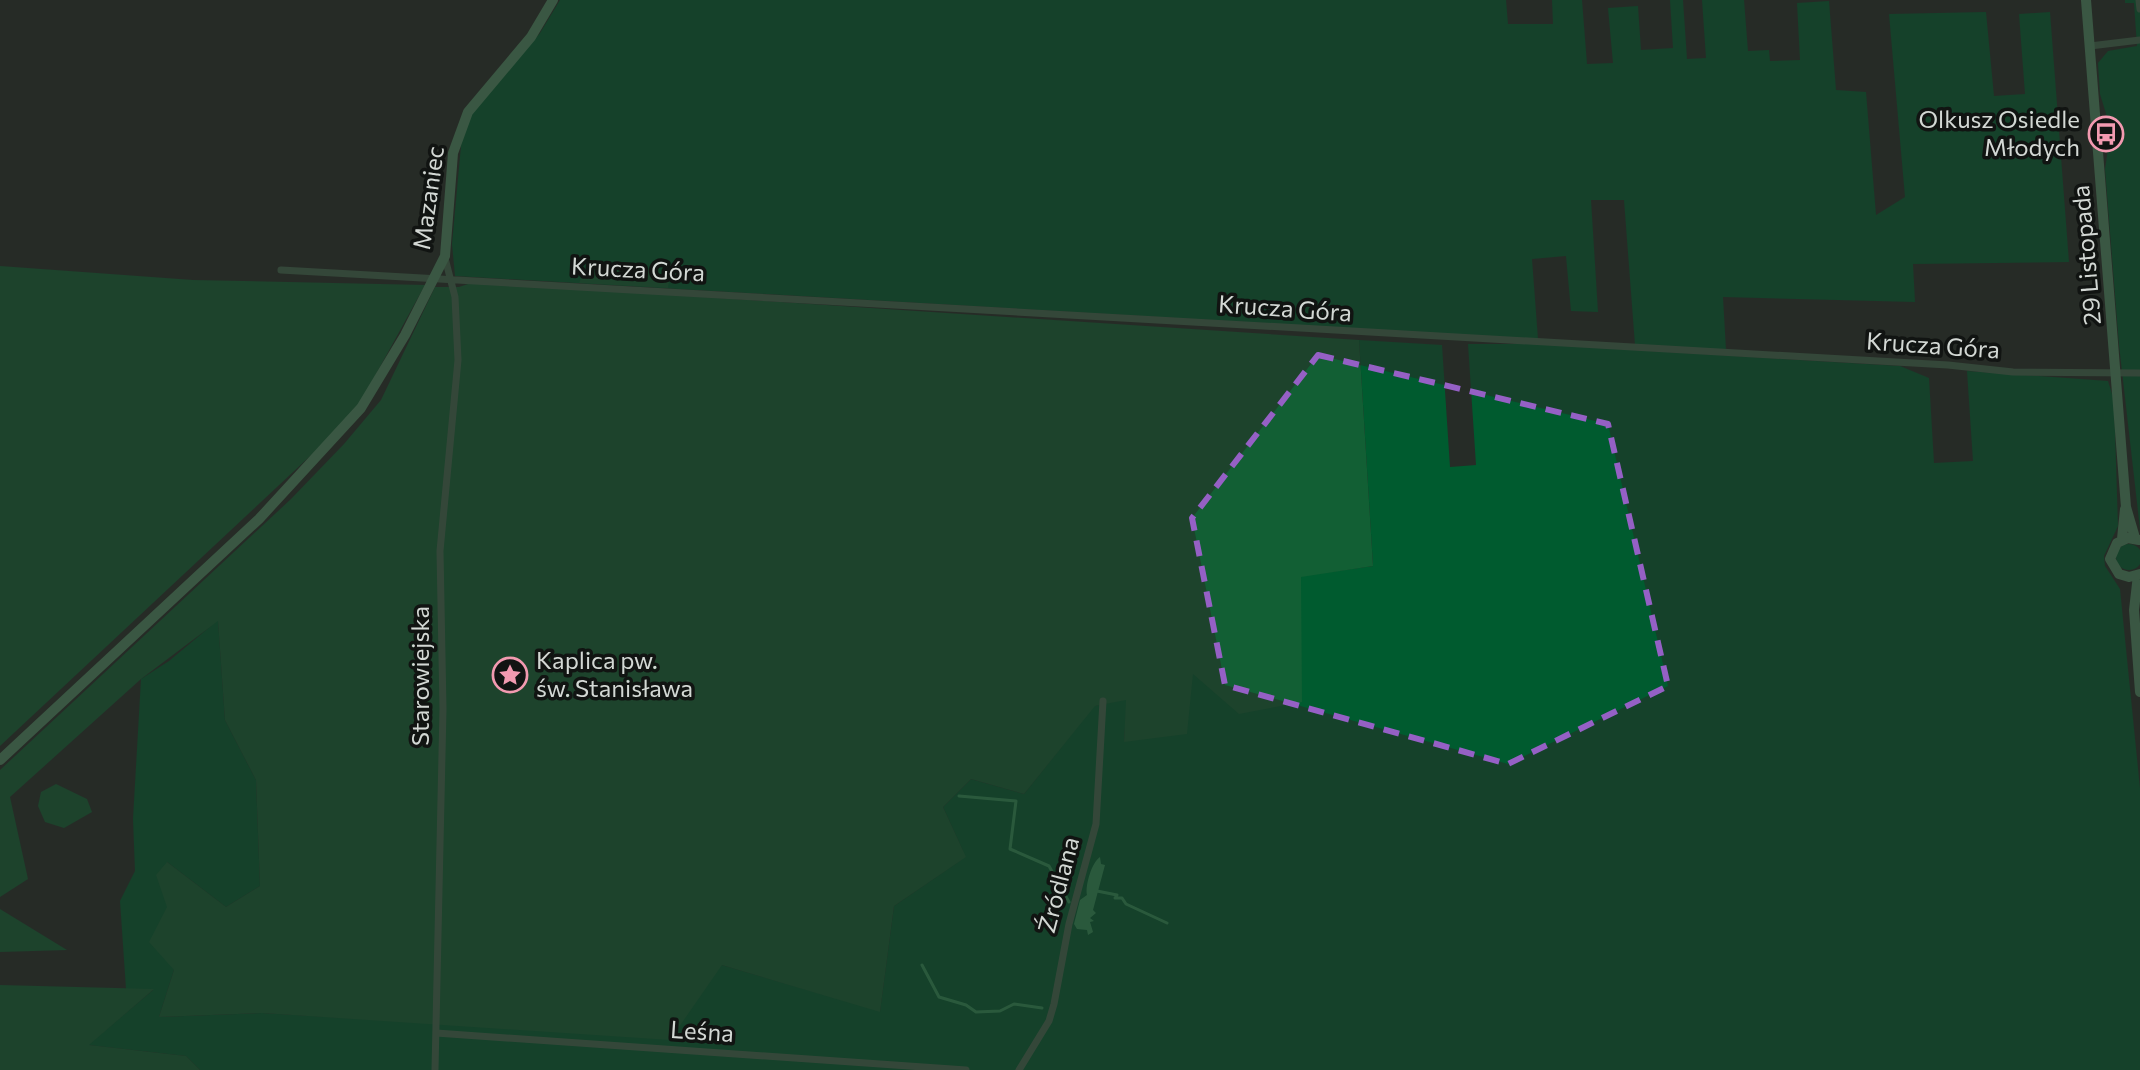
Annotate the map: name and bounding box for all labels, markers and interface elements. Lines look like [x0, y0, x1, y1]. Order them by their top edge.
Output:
place label: Olkusz Osiedle Młodych [1918, 104, 2080, 161]
bus stop icon: Olkusz Osiedle Młodych [2087, 115, 2125, 153]
street label: Mazaniec [406, 144, 449, 251]
street label: 29 Listopada [2065, 184, 2106, 326]
street label: Krucza Góra [570, 251, 706, 286]
street label: Krucza Góra [1217, 288, 1353, 327]
street label: Krucza Góra [1865, 325, 2001, 364]
street label: Starowiejska [405, 606, 434, 746]
place label: Kaplica pw. św. Stanisława [536, 645, 693, 702]
place icon: Kaplica pw. św. Stanisława [491, 656, 529, 694]
street label: Źródlana [1031, 833, 1084, 936]
street label: Leśna [669, 1014, 735, 1047]

